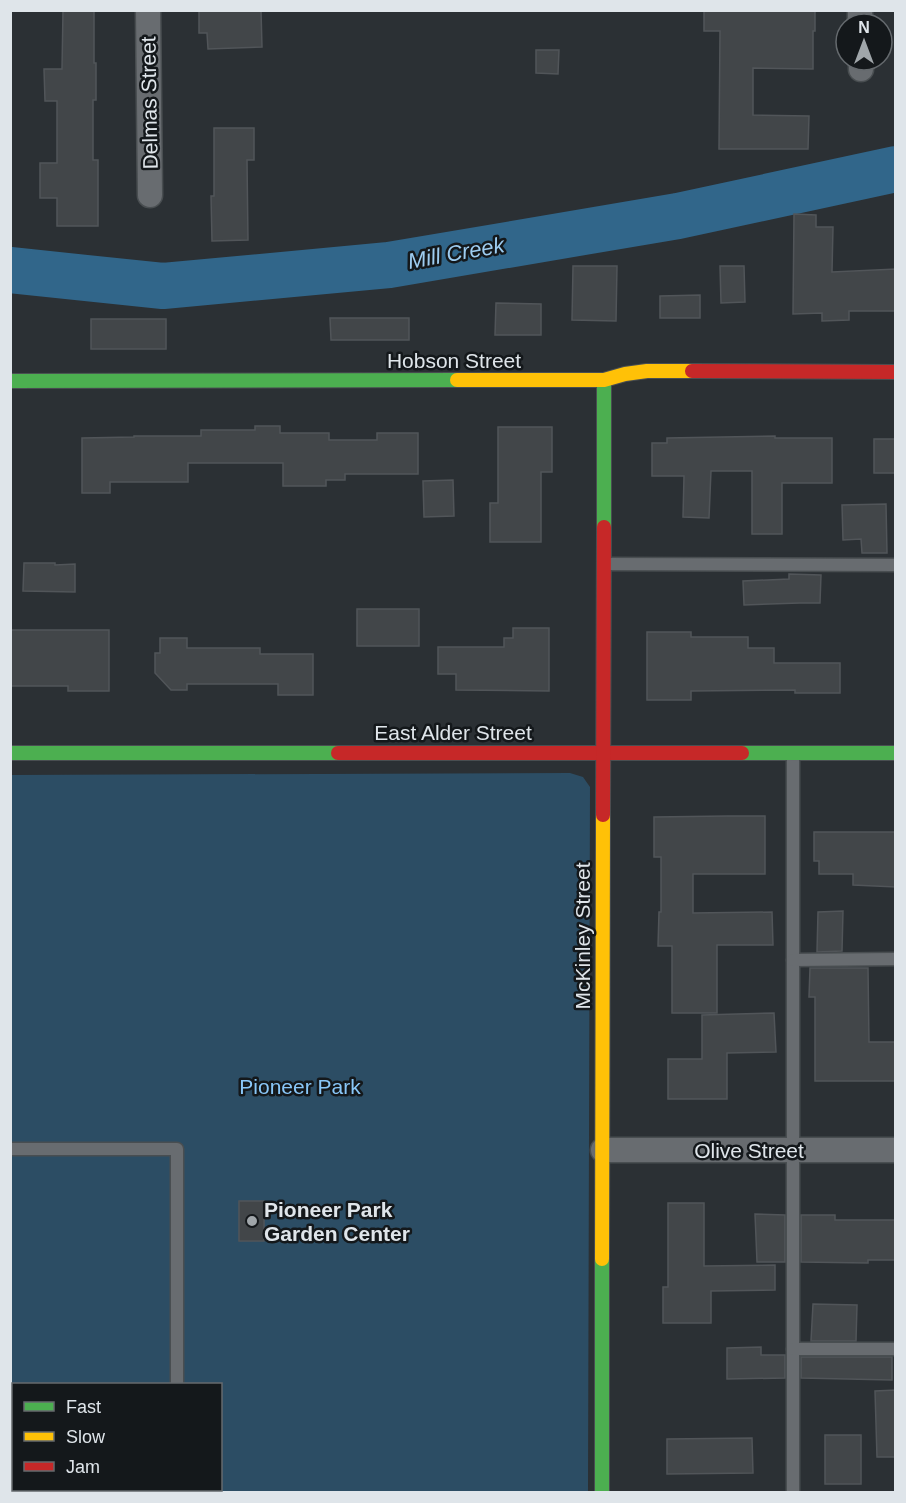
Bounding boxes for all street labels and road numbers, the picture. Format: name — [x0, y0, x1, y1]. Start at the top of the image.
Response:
street label: Delmas Street — [136, 36, 162, 170]
street label: Hobson Street — [387, 349, 521, 372]
street label: East Alder Street — [374, 721, 532, 744]
street label: McKinley Street — [571, 862, 594, 1010]
street label: Olive Street — [694, 1139, 804, 1162]

